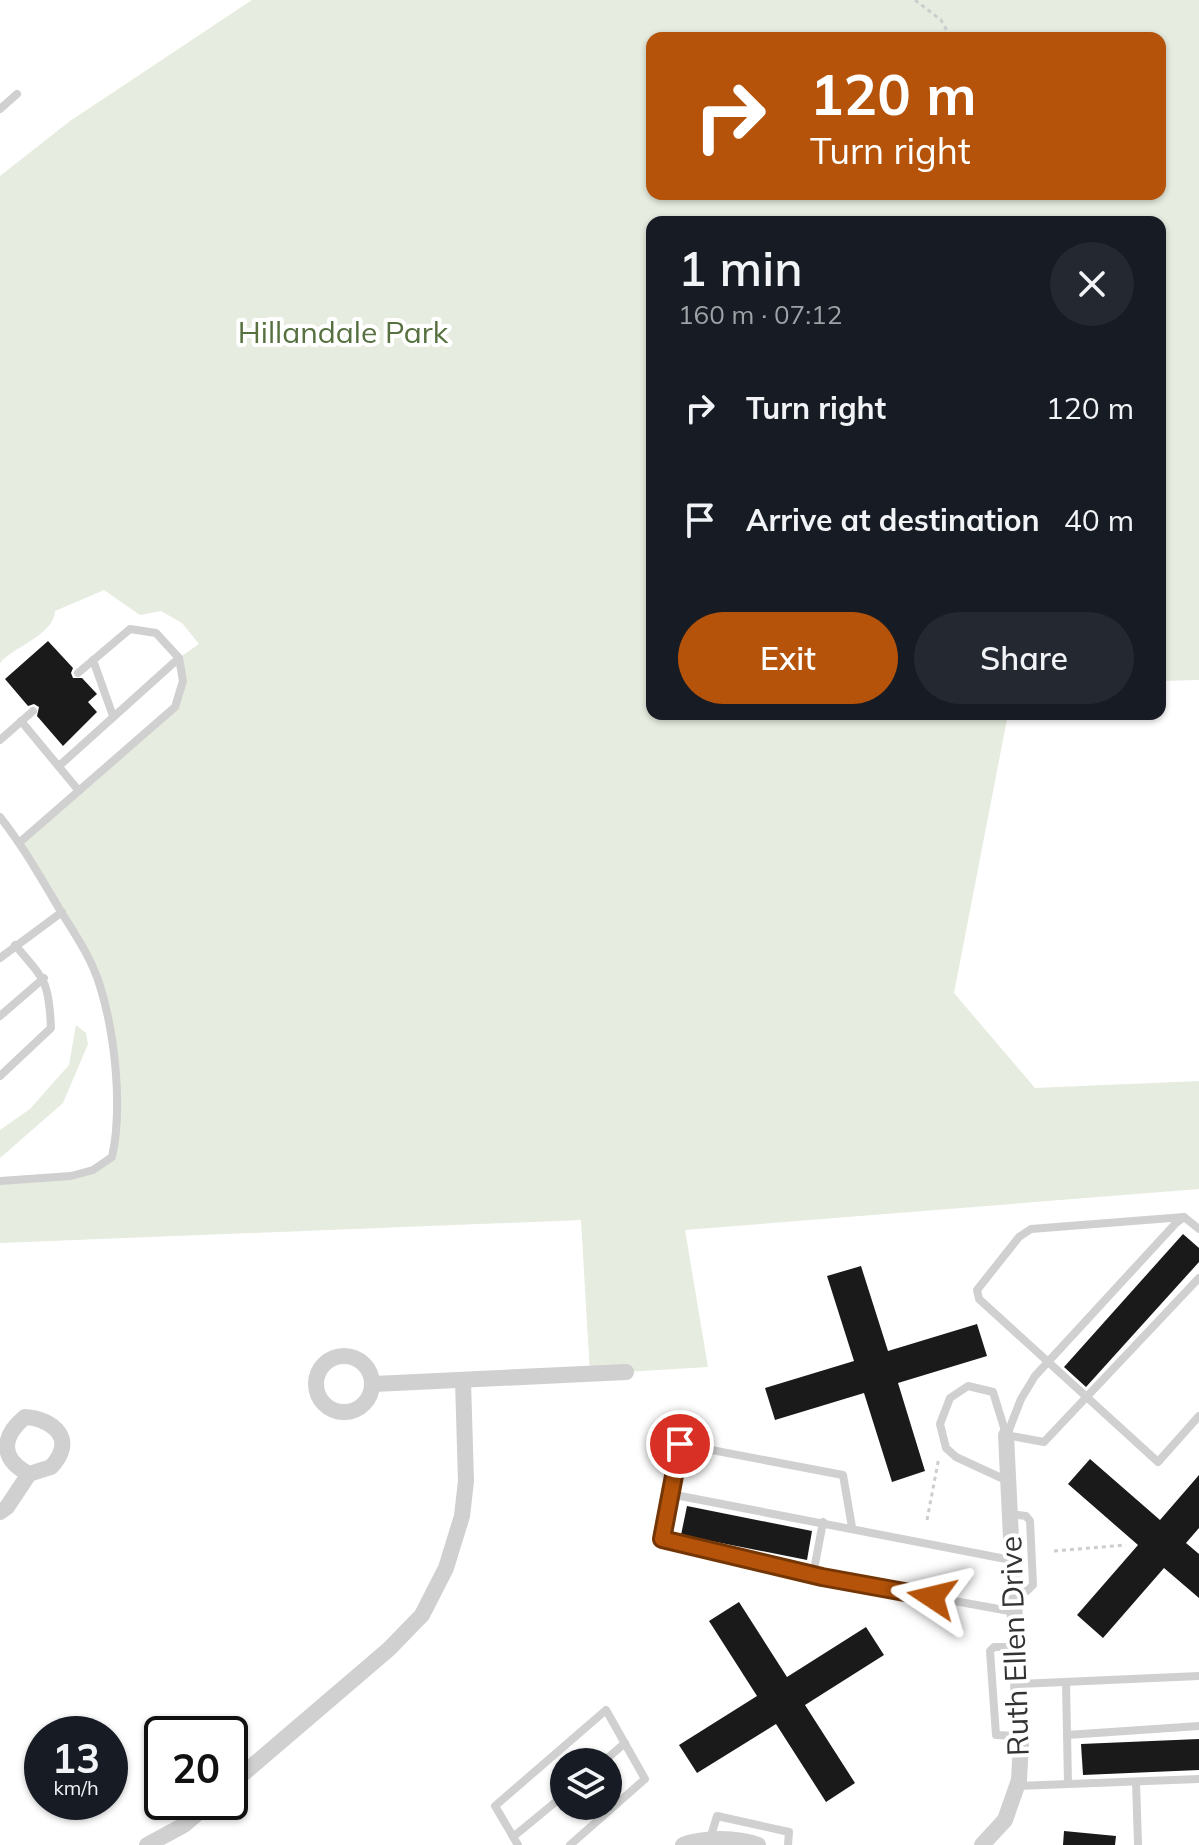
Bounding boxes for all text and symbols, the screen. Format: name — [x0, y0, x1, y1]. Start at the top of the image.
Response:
text: 120 m — [810, 59, 977, 129]
icon: right — [678, 64, 782, 168]
text: Turn right — [810, 128, 971, 173]
text: 1 min — [678, 238, 803, 298]
button: close — [1050, 242, 1134, 326]
text: 160 m · 07:12 — [678, 298, 842, 331]
park label: Hillandale Park — [238, 313, 449, 351]
icon: right — [678, 386, 722, 430]
text: Turn right — [746, 389, 886, 427]
text: 120 m — [1046, 389, 1134, 427]
icon: arrive — [678, 498, 722, 542]
text: Arrive at destination — [746, 501, 1040, 539]
text: 40 m — [1064, 501, 1134, 539]
button: Exit — [678, 612, 898, 704]
button: Share — [914, 612, 1134, 704]
pin — [646, 1410, 714, 1478]
icon: arrive — [658, 1422, 702, 1466]
street label: Ruth Ellen Drive — [991, 1535, 1037, 1757]
position arrow — [890, 1555, 974, 1639]
speed limit sign: 20 — [144, 1716, 248, 1820]
text: 13 — [52, 1733, 100, 1783]
map controls — [550, 1748, 622, 1820]
button: layers — [550, 1748, 622, 1820]
text: km/h — [53, 1775, 99, 1800]

